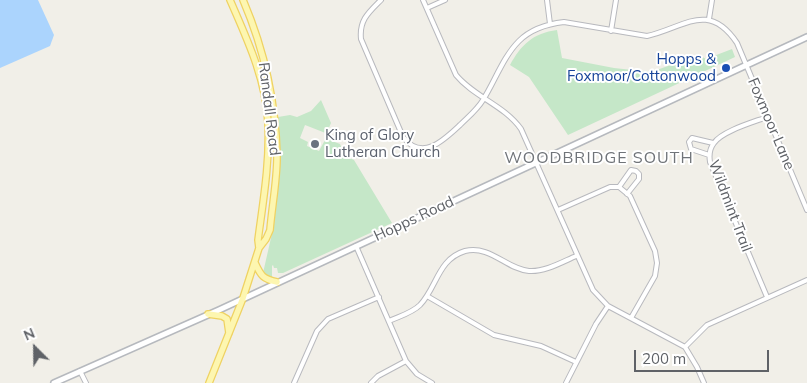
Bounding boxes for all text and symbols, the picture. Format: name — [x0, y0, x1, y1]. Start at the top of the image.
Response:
place label: Hopps & Foxmoor/Cottonwood — [567, 50, 716, 85]
street label: Randall Road — [254, 61, 284, 157]
marker: Hopps & Foxmoor/Cottonwood — [720, 62, 732, 74]
street label: Foxmoor Lane — [744, 75, 798, 173]
place label: King of Glory Lutheran Church — [325, 126, 440, 161]
marker: King of Glory Lutheran Church — [309, 138, 321, 150]
district label: WOODBRIDGE SOUTH — [502, 148, 696, 168]
street label: Wildmint Trail — [704, 158, 756, 254]
street label: Hopps Road — [371, 193, 457, 245]
north arrow — [10, 323, 60, 373]
text: N — [21, 324, 38, 345]
scale bar — [637, 340, 772, 372]
text: 200 m — [642, 349, 686, 368]

